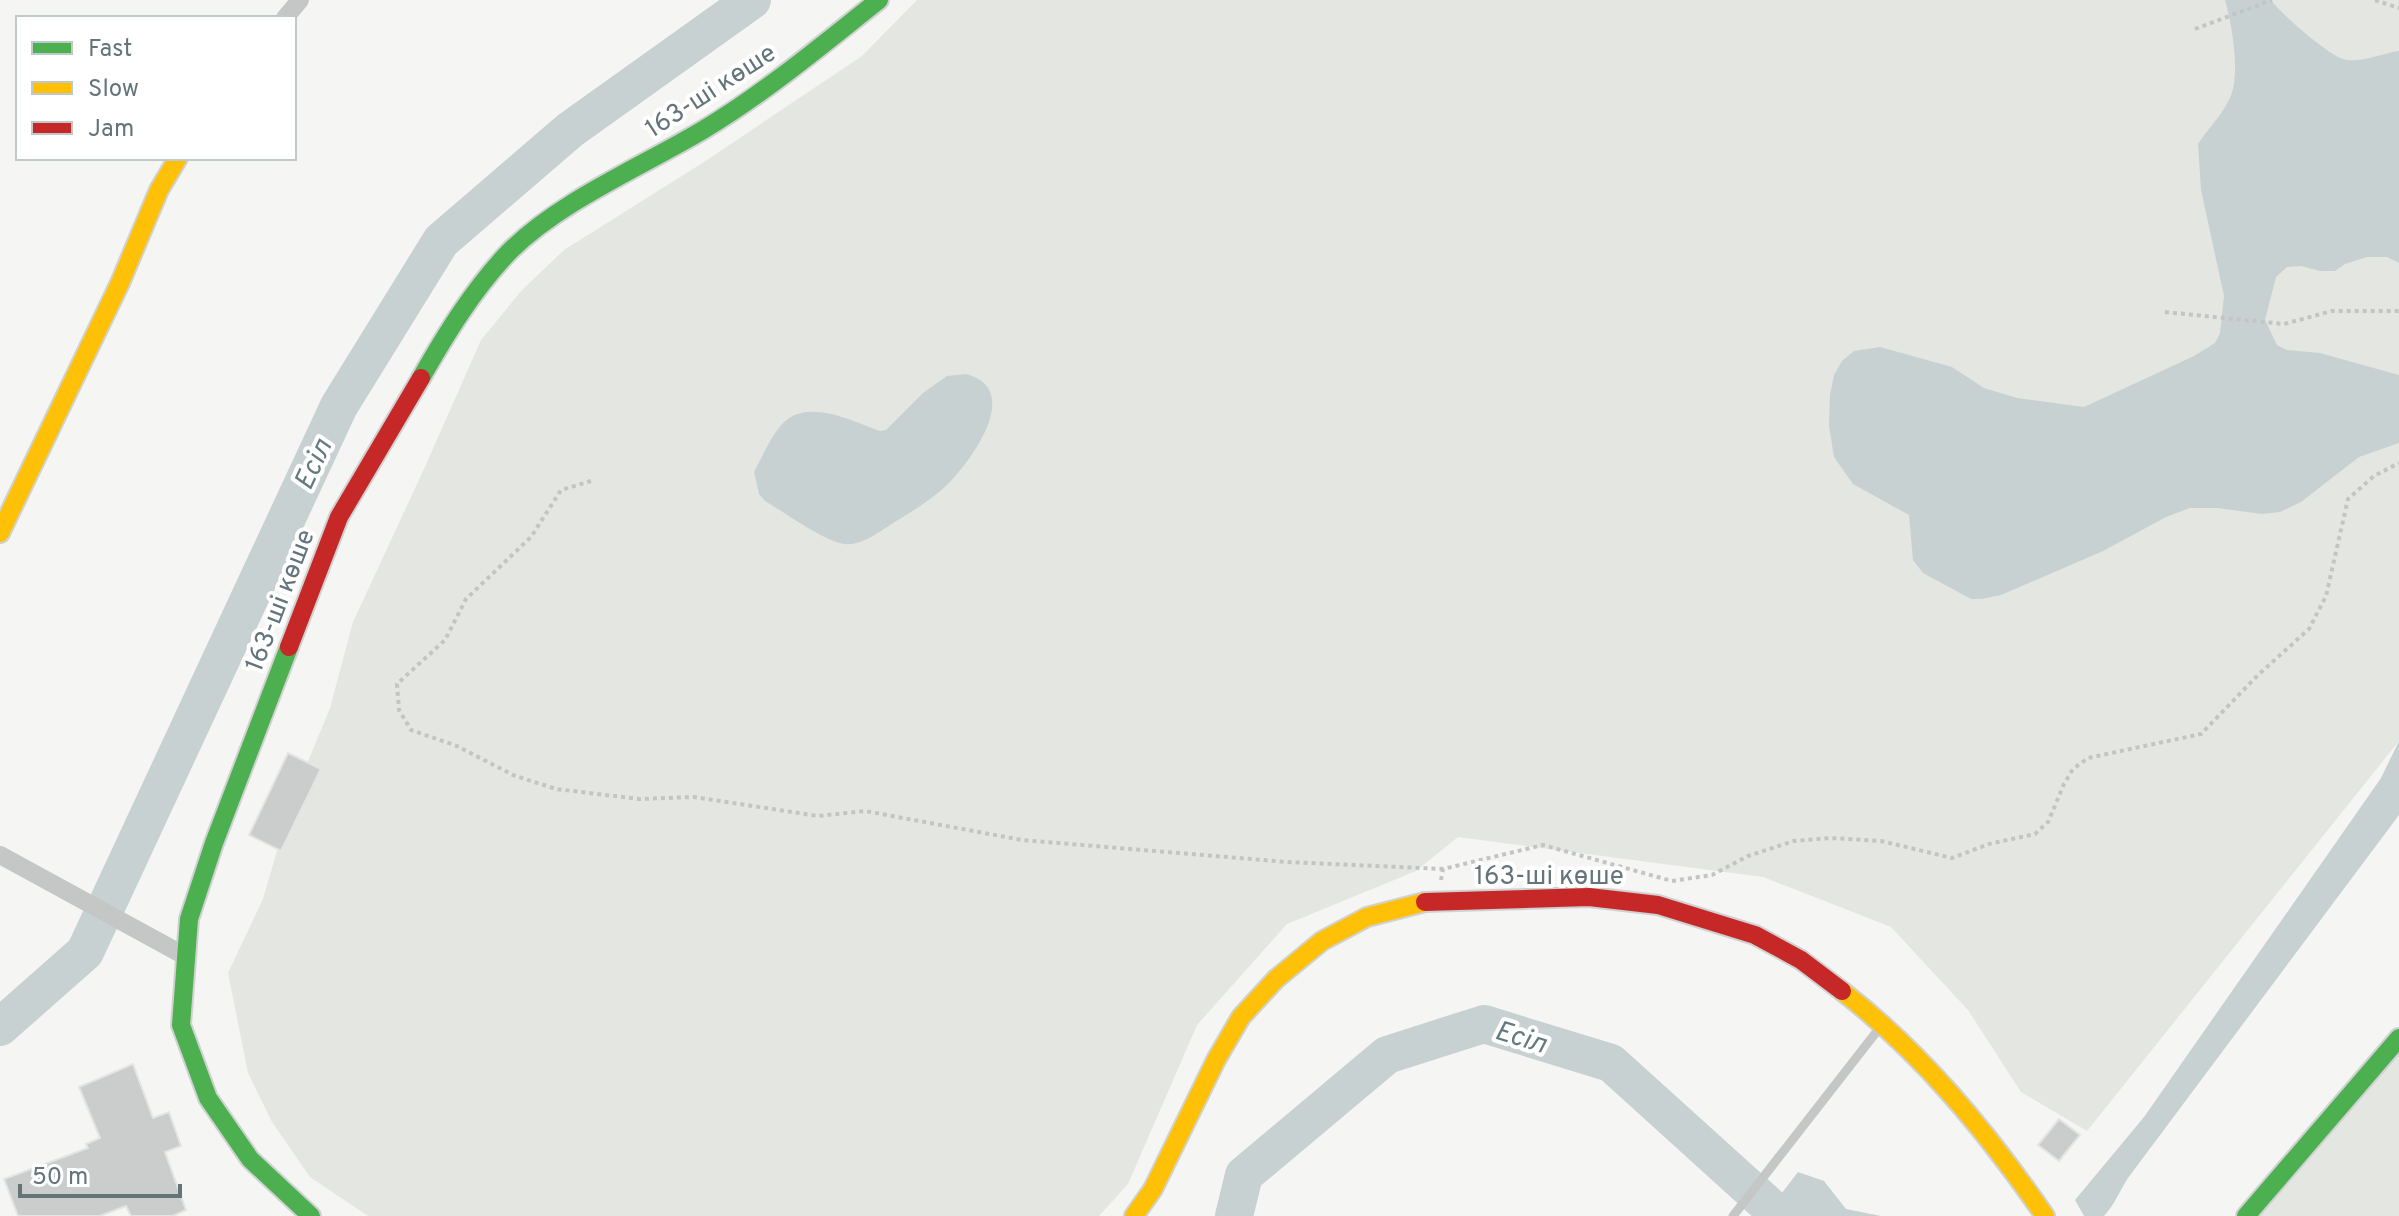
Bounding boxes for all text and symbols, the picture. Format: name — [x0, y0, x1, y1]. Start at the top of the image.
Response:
legend — [16, 16, 296, 160]
text: Fast — [88, 35, 132, 65]
street label: 163-ші көше — [640, 38, 783, 147]
text: Slow — [88, 75, 139, 105]
text: Jam — [88, 115, 134, 145]
water label: Есіл — [287, 433, 342, 496]
street label: 163-ші көше — [239, 525, 324, 677]
street label: 163-ші көше — [1474, 861, 1624, 894]
water label: Есіл — [1490, 1014, 1551, 1064]
scale bar — [20, 1148, 180, 1198]
text: 50 m — [32, 1163, 88, 1193]

